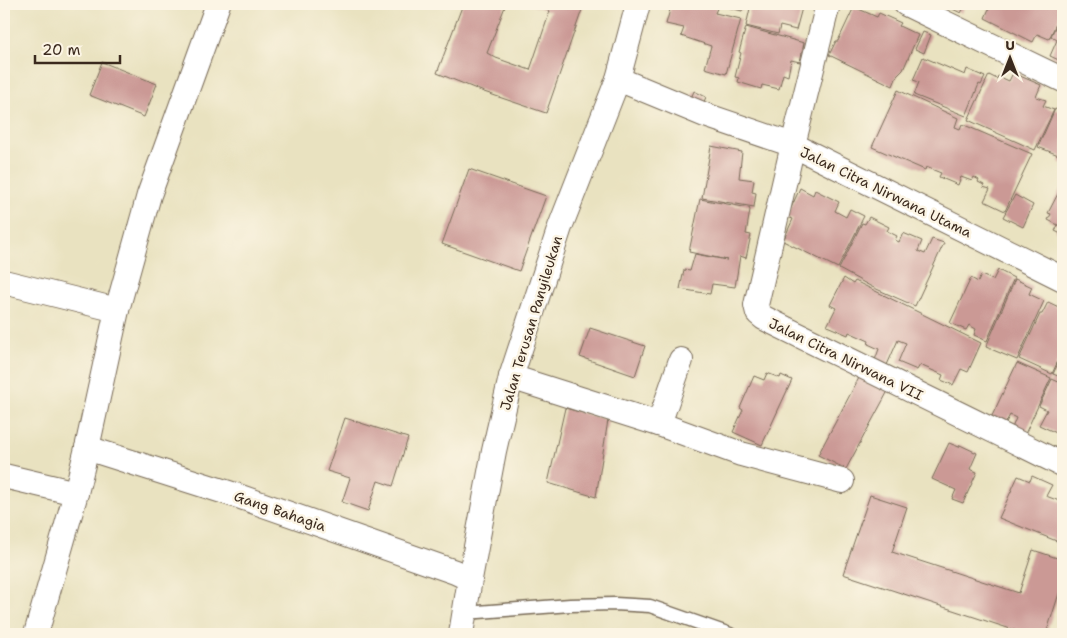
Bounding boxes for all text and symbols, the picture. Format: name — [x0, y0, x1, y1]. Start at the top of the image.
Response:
scale bar — [35, 32, 120, 64]
north arrow — [984, 32, 1034, 82]
text: U — [1005, 36, 1015, 54]
text: 20 m — [42, 40, 81, 60]
street label: Jalan Citra Nirwana Utama — [797, 143, 975, 242]
street label: Jalan Terusan Panyileukan — [496, 233, 566, 413]
street label: Jalan Citra Nirwana VII — [766, 314, 926, 404]
street label: Gang Bahagia — [232, 487, 329, 535]

